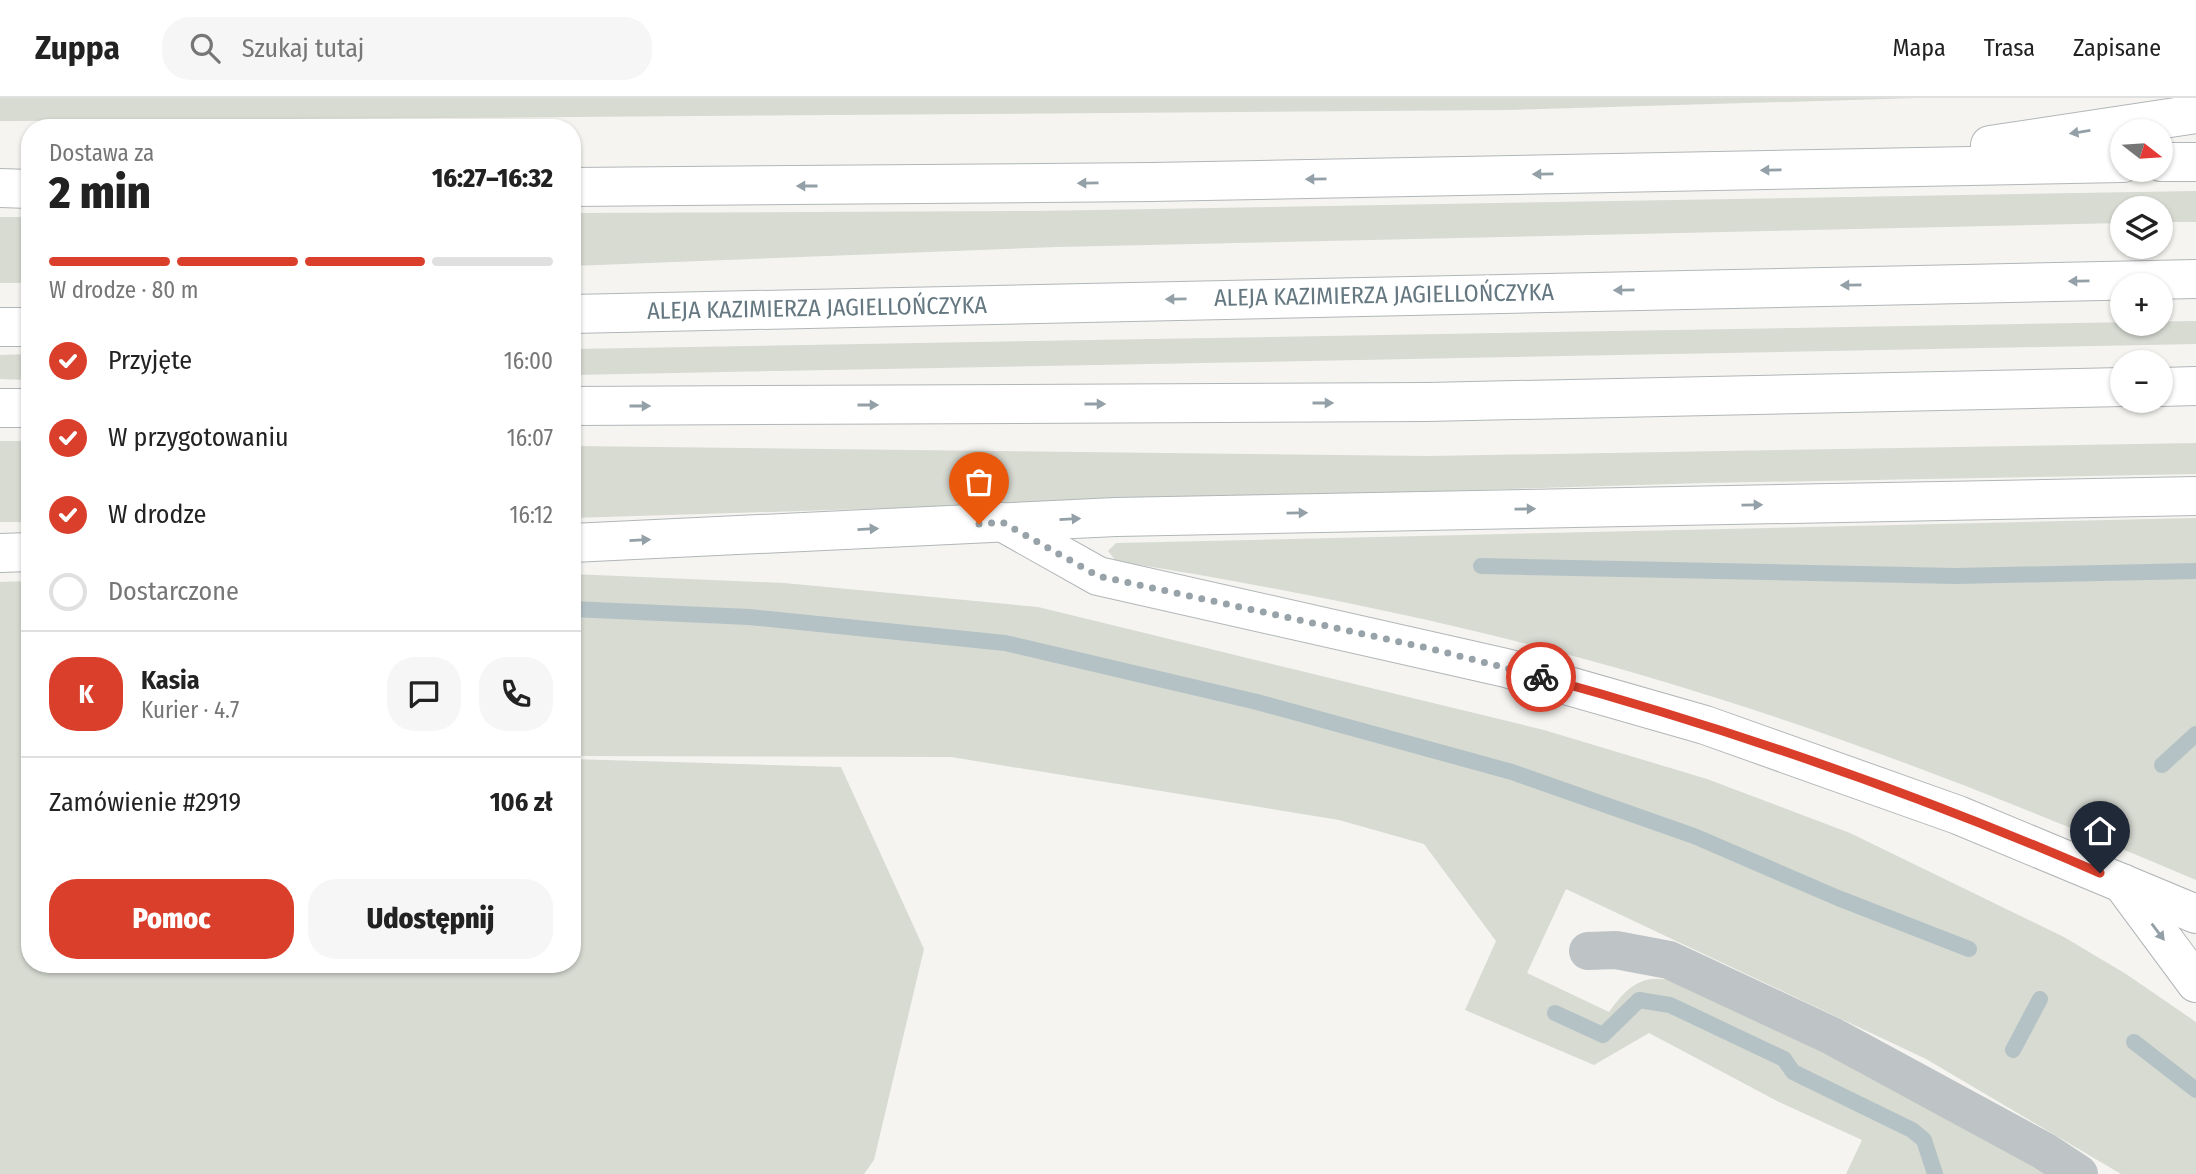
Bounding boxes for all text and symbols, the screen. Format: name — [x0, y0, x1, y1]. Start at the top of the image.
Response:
search box — [162, 17, 652, 80]
text: Zuppa — [35, 28, 120, 68]
icon: search — [186, 29, 224, 67]
text: Szukaj tutaj — [242, 33, 364, 64]
text: Mapa — [1893, 34, 1946, 62]
text: Trasa — [1984, 34, 2035, 62]
text: Zapisane — [2073, 34, 2161, 62]
north arrow — [2110, 119, 2174, 182]
map controls — [2110, 119, 2173, 413]
one-way arrow — [2069, 126, 2091, 137]
text: Dostawa za — [49, 139, 154, 167]
text: 16:27–16:32 — [432, 163, 553, 194]
one-way arrow — [1760, 164, 1782, 176]
text: 2 min — [49, 165, 151, 220]
one-way arrow — [1532, 169, 1554, 180]
one-way arrow — [1305, 173, 1327, 185]
one-way arrow — [1077, 177, 1099, 189]
one-way arrow — [796, 180, 818, 192]
button: layers — [2110, 196, 2173, 259]
button: + — [2110, 273, 2173, 336]
one-way arrow — [2068, 275, 2090, 287]
text: W drodze · 80 m — [49, 276, 198, 304]
street label: ALEJA KAZIMIERZA JAGIELLOŃCZYKA — [1214, 277, 1555, 312]
one-way arrow — [1840, 280, 1862, 291]
one-way arrow — [1613, 284, 1635, 296]
street label: ALEJA KAZIMIERZA JAGIELLOŃCZYKA — [647, 290, 988, 325]
one-way arrow — [1165, 293, 1187, 304]
icon: check — [49, 342, 87, 380]
text: Przyjęte — [108, 345, 192, 376]
text: 16:00 — [504, 347, 553, 375]
button: − — [2110, 350, 2173, 413]
one-way arrow — [1312, 397, 1334, 409]
one-way arrow — [1085, 398, 1107, 410]
one-way arrow — [857, 399, 879, 411]
one-way arrow — [630, 400, 652, 412]
icon: check — [49, 419, 87, 457]
text: W przygotowaniu — [108, 422, 289, 453]
text: 16:07 — [507, 424, 553, 452]
pin — [949, 452, 1009, 524]
icon: bag — [960, 463, 998, 501]
icon: check — [49, 496, 87, 534]
text: W drodze — [108, 499, 206, 530]
one-way arrow — [1742, 499, 1764, 511]
text: 16:12 — [510, 501, 553, 529]
one-way arrow — [1514, 503, 1536, 515]
one-way arrow — [1287, 508, 1309, 519]
one-way arrow — [1059, 513, 1081, 524]
one-way arrow — [857, 523, 879, 534]
one-way arrow — [630, 534, 652, 545]
text: Dostarczone — [108, 576, 239, 607]
courier — [1506, 642, 1576, 712]
button: chat — [387, 657, 461, 731]
button: phone — [479, 657, 553, 731]
icon: bike — [1522, 658, 1560, 696]
text: Kasia — [141, 665, 200, 696]
text: K — [78, 679, 94, 710]
text: Kurier · 4.7 — [141, 696, 239, 724]
text: Zamówienie #2919 — [49, 787, 241, 818]
text: 106 zł — [490, 787, 553, 818]
pin — [2070, 801, 2130, 873]
icon: home — [2081, 812, 2119, 850]
button: Pomoc — [49, 879, 294, 959]
button: Udostępnij — [308, 879, 553, 959]
one-way arrow — [2151, 923, 2166, 941]

